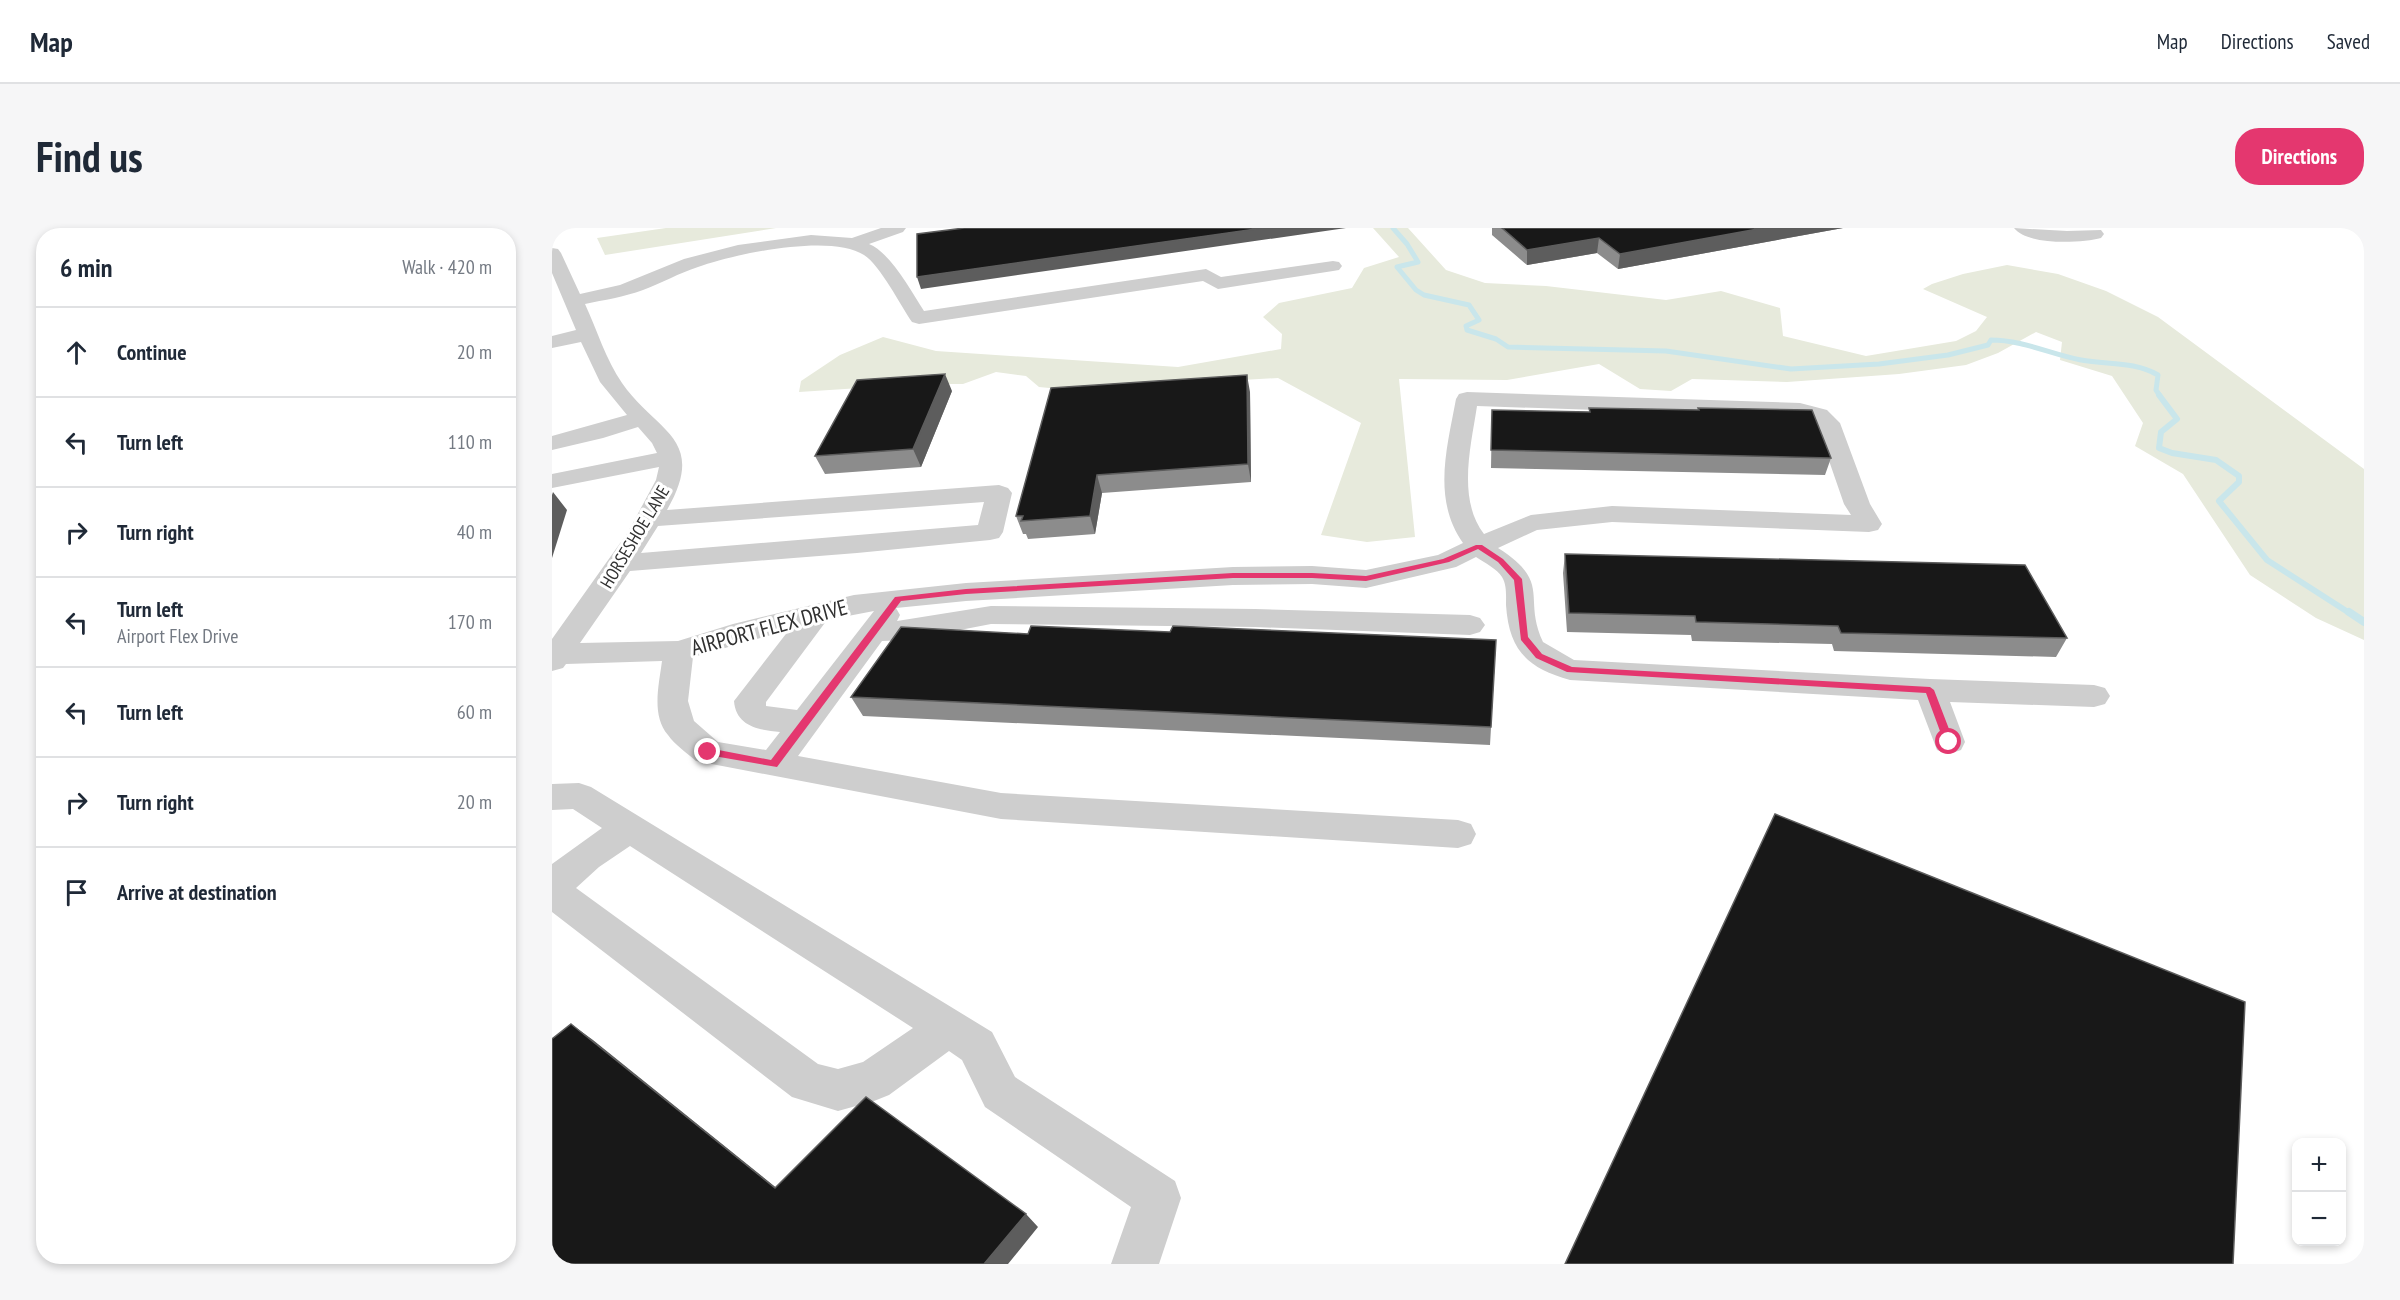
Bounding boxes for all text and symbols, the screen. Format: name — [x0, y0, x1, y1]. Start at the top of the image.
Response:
text: Map — [30, 23, 73, 60]
text: Map — [2157, 28, 2188, 55]
text: Directions — [2221, 28, 2294, 55]
text: Saved — [2327, 28, 2370, 55]
button: Directions — [2235, 128, 2364, 185]
text: Find us — [36, 129, 143, 184]
text: 6 min — [60, 251, 113, 284]
text: Walk · 420 m — [402, 254, 492, 280]
icon: ahead — [60, 336, 93, 369]
text: Continue — [117, 338, 187, 366]
text: 20 m — [457, 339, 492, 365]
icon: left — [60, 426, 93, 459]
text: Turn left — [117, 428, 183, 456]
text: 110 m — [448, 429, 492, 455]
street label: HORSESHOE LANE — [595, 481, 674, 592]
icon: right — [60, 516, 93, 549]
text: Turn right — [117, 518, 194, 546]
text: 40 m — [457, 519, 492, 545]
street label: AIRPORT FLEX DRIVE — [688, 593, 850, 661]
text: Turn left — [117, 595, 183, 623]
icon: left — [60, 606, 93, 639]
text: 170 m — [448, 609, 492, 635]
text: Airport Flex Drive — [117, 623, 238, 649]
icon: left — [60, 696, 93, 729]
text: Turn left — [117, 698, 183, 726]
text: 60 m — [457, 699, 492, 725]
route start — [1935, 728, 1961, 754]
route end — [694, 738, 720, 764]
icon: right — [60, 786, 93, 819]
text: Turn right — [117, 788, 194, 816]
text: 20 m — [457, 789, 492, 815]
icon: arrive — [60, 876, 93, 909]
text: Arrive at destination — [117, 878, 277, 906]
map controls — [2292, 1138, 2346, 1246]
button: + — [2292, 1138, 2346, 1192]
button: − — [2292, 1192, 2346, 1246]

